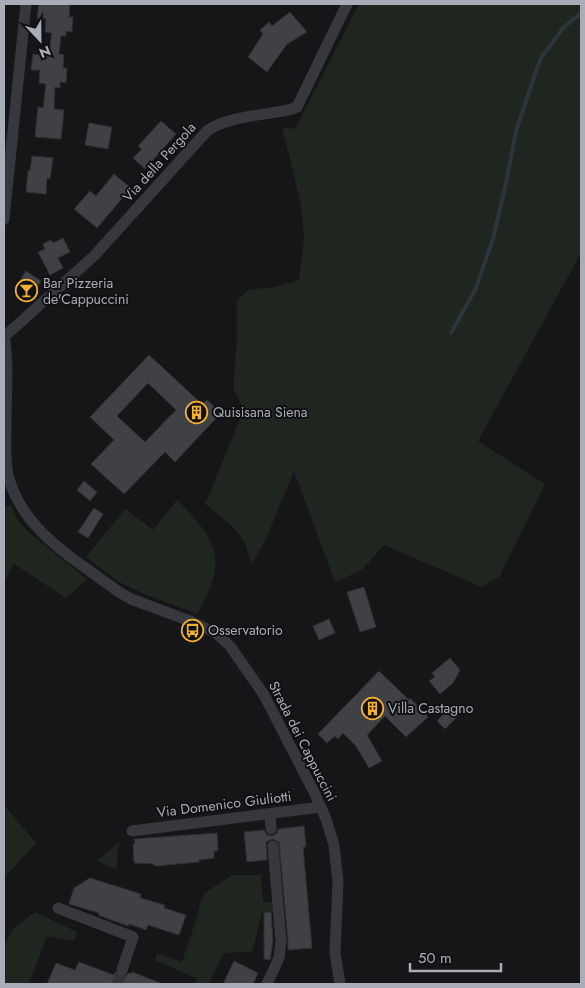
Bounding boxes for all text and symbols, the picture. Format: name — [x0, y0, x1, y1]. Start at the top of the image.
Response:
north arrow — [15, 15, 65, 65]
text: N — [36, 41, 54, 63]
street label: Via della Pergola — [118, 118, 200, 206]
place label: Bar Pizzeria de'Cappuccini — [43, 273, 129, 309]
bar icon: Bar Pizzeria de'Cappuccini — [15, 279, 39, 303]
building icon: Quisisana Siena — [185, 400, 209, 424]
place label: Quisisana Siena — [213, 402, 308, 422]
bus stop icon: Osservatorio — [180, 618, 204, 642]
place label: Osservatorio — [208, 620, 283, 640]
street label: Strada dei Cappuccini — [264, 678, 342, 804]
building icon: Villa Castagno — [360, 696, 384, 720]
place label: Villa Castagno — [388, 698, 474, 718]
street label: Via Domenico Giuliotti — [156, 786, 292, 822]
scale bar — [410, 940, 501, 972]
text: 50 m — [418, 947, 452, 969]

